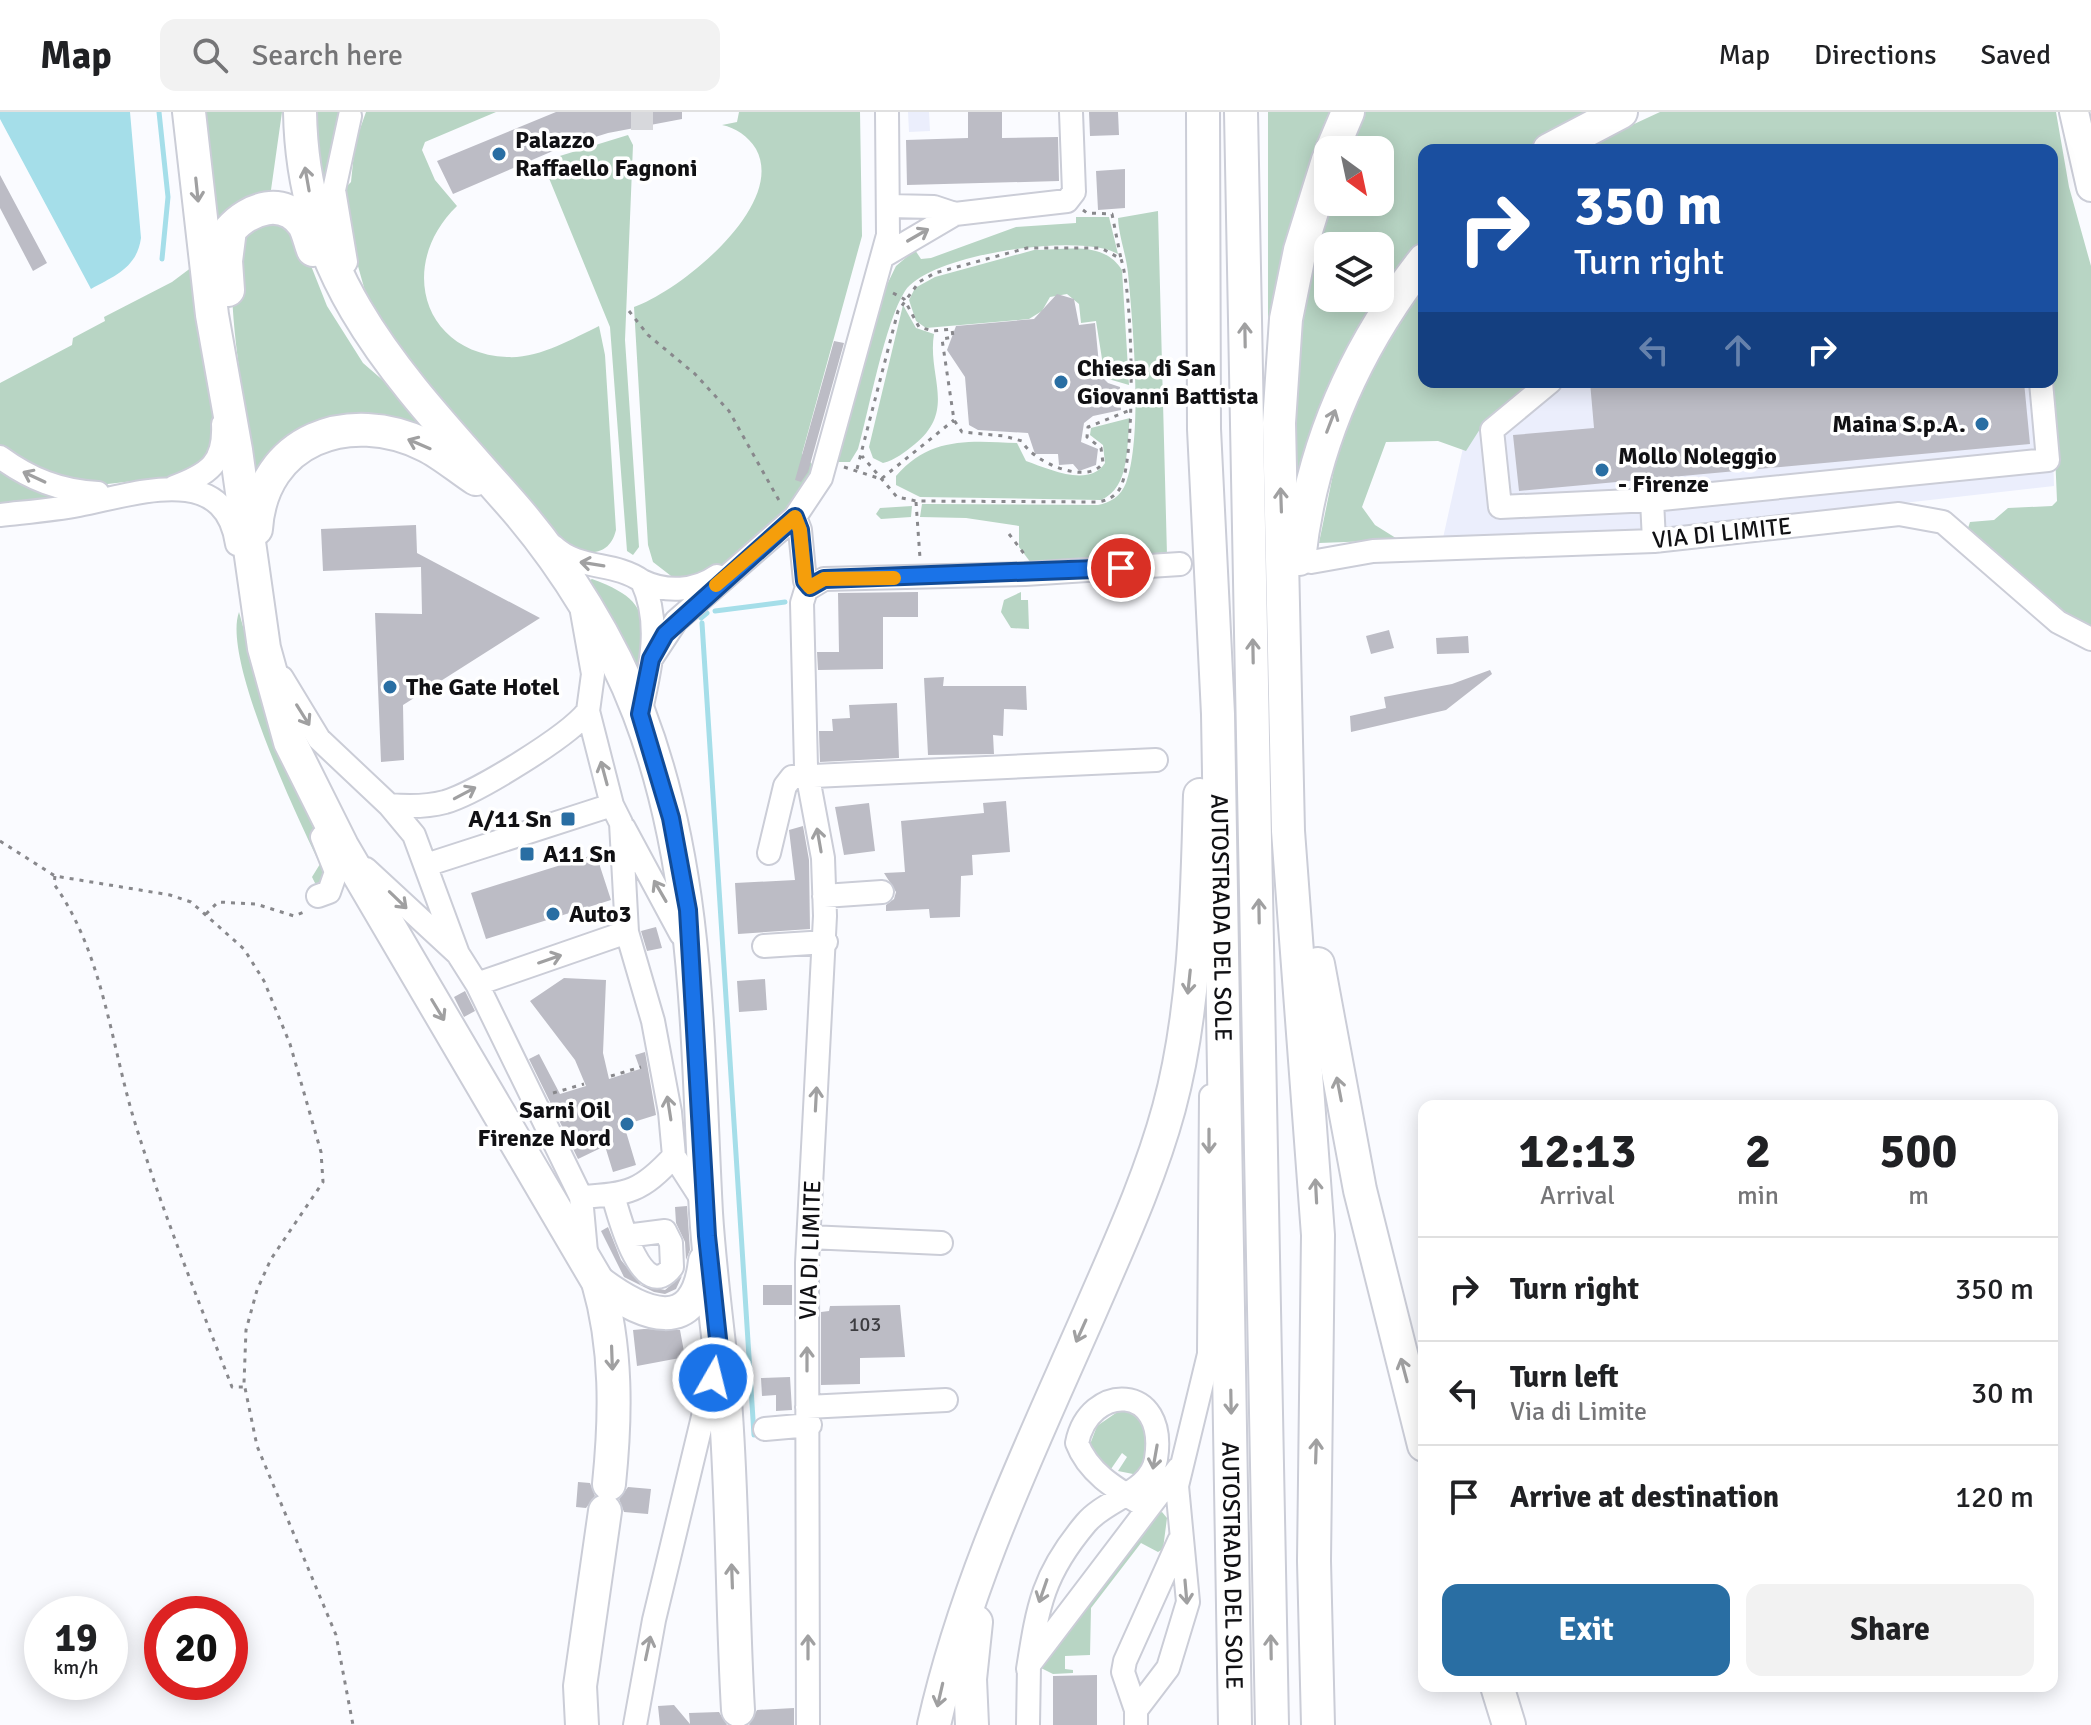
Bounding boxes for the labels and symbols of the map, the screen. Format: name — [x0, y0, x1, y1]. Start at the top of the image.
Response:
place label: Palazzo Raffaello Fagnoni — [515, 125, 697, 183]
north arrow — [1314, 136, 1394, 216]
marker: Palazzo Raffaello Fagnoni — [490, 145, 508, 163]
one-way arrow — [298, 167, 313, 192]
one-way arrow — [190, 176, 205, 202]
one-way arrow — [906, 227, 929, 243]
one-way arrow — [1238, 322, 1253, 349]
place label: Chiesa di San Giovanni Battista — [1077, 353, 1259, 411]
marker: Chiesa di San Giovanni Battista — [1052, 373, 1070, 391]
one-way arrow — [1325, 409, 1339, 434]
place label: Maina S.p.A. — [1832, 409, 1966, 439]
marker: Maina S.p.A. — [1973, 415, 1991, 433]
one-way arrow — [407, 436, 432, 451]
place label: Mollo Noleggio - Firenze — [1618, 441, 1777, 499]
marker: Mollo Noleggio - Firenze — [1593, 461, 1611, 479]
one-way arrow — [22, 469, 46, 484]
one-way arrow — [1273, 487, 1288, 514]
street label: VIA DI LIMITE — [1651, 511, 1793, 555]
pin — [1087, 534, 1155, 602]
one-way arrow — [580, 556, 605, 571]
one-way arrow — [1246, 638, 1261, 665]
place label: The Gate Hotel — [406, 672, 560, 702]
marker: The Gate Hotel — [381, 678, 399, 696]
one-way arrow — [296, 703, 312, 726]
one-way arrow — [595, 760, 610, 786]
one-way arrow — [452, 785, 476, 801]
street label: AUTOSTRADA DEL SOLE — [1204, 794, 1239, 1042]
place label: A/11 Sn — [468, 804, 552, 834]
marker: A/11 Sn — [559, 810, 577, 828]
one-way arrow — [811, 828, 826, 853]
place label: A11 Sn — [543, 839, 616, 869]
marker: A11 Sn — [518, 845, 536, 863]
one-way arrow — [652, 880, 668, 903]
one-way arrow — [388, 891, 408, 910]
one-way arrow — [1251, 898, 1266, 925]
place label: Auto3 — [569, 899, 631, 929]
marker: Auto3 — [544, 905, 562, 923]
one-way arrow — [537, 950, 562, 965]
one-way arrow — [1181, 968, 1196, 995]
one-way arrow — [430, 998, 446, 1021]
one-way arrow — [1330, 1077, 1345, 1103]
one-way arrow — [809, 1086, 824, 1113]
place label: Sarni Oil Firenze Nord — [478, 1095, 611, 1153]
one-way arrow — [661, 1096, 676, 1122]
marker: Sarni Oil Firenze Nord — [618, 1115, 636, 1133]
one-way arrow — [1201, 1127, 1217, 1154]
one-way arrow — [1308, 1178, 1323, 1205]
street label: VIA DI LIMITE — [793, 1180, 827, 1320]
house number: 103 — [849, 1312, 881, 1337]
one-way arrow — [1073, 1318, 1088, 1343]
position arrow — [671, 1336, 755, 1420]
one-way arrow — [604, 1344, 619, 1371]
one-way arrow — [799, 1346, 815, 1373]
one-way arrow — [1395, 1357, 1410, 1383]
one-way arrow — [1224, 1388, 1239, 1415]
one-way arrow — [1308, 1438, 1323, 1465]
street label: AUTOSTRADA DEL SOLE — [1215, 1441, 1249, 1690]
one-way arrow — [1146, 1444, 1161, 1470]
one-way arrow — [724, 1563, 739, 1590]
one-way arrow — [1035, 1578, 1049, 1603]
one-way arrow — [1179, 1578, 1194, 1605]
speed limit sign: 20 — [144, 1596, 248, 1700]
one-way arrow — [800, 1634, 816, 1661]
one-way arrow — [1264, 1634, 1279, 1661]
one-way arrow — [641, 1636, 656, 1661]
one-way arrow — [932, 1681, 947, 1707]

